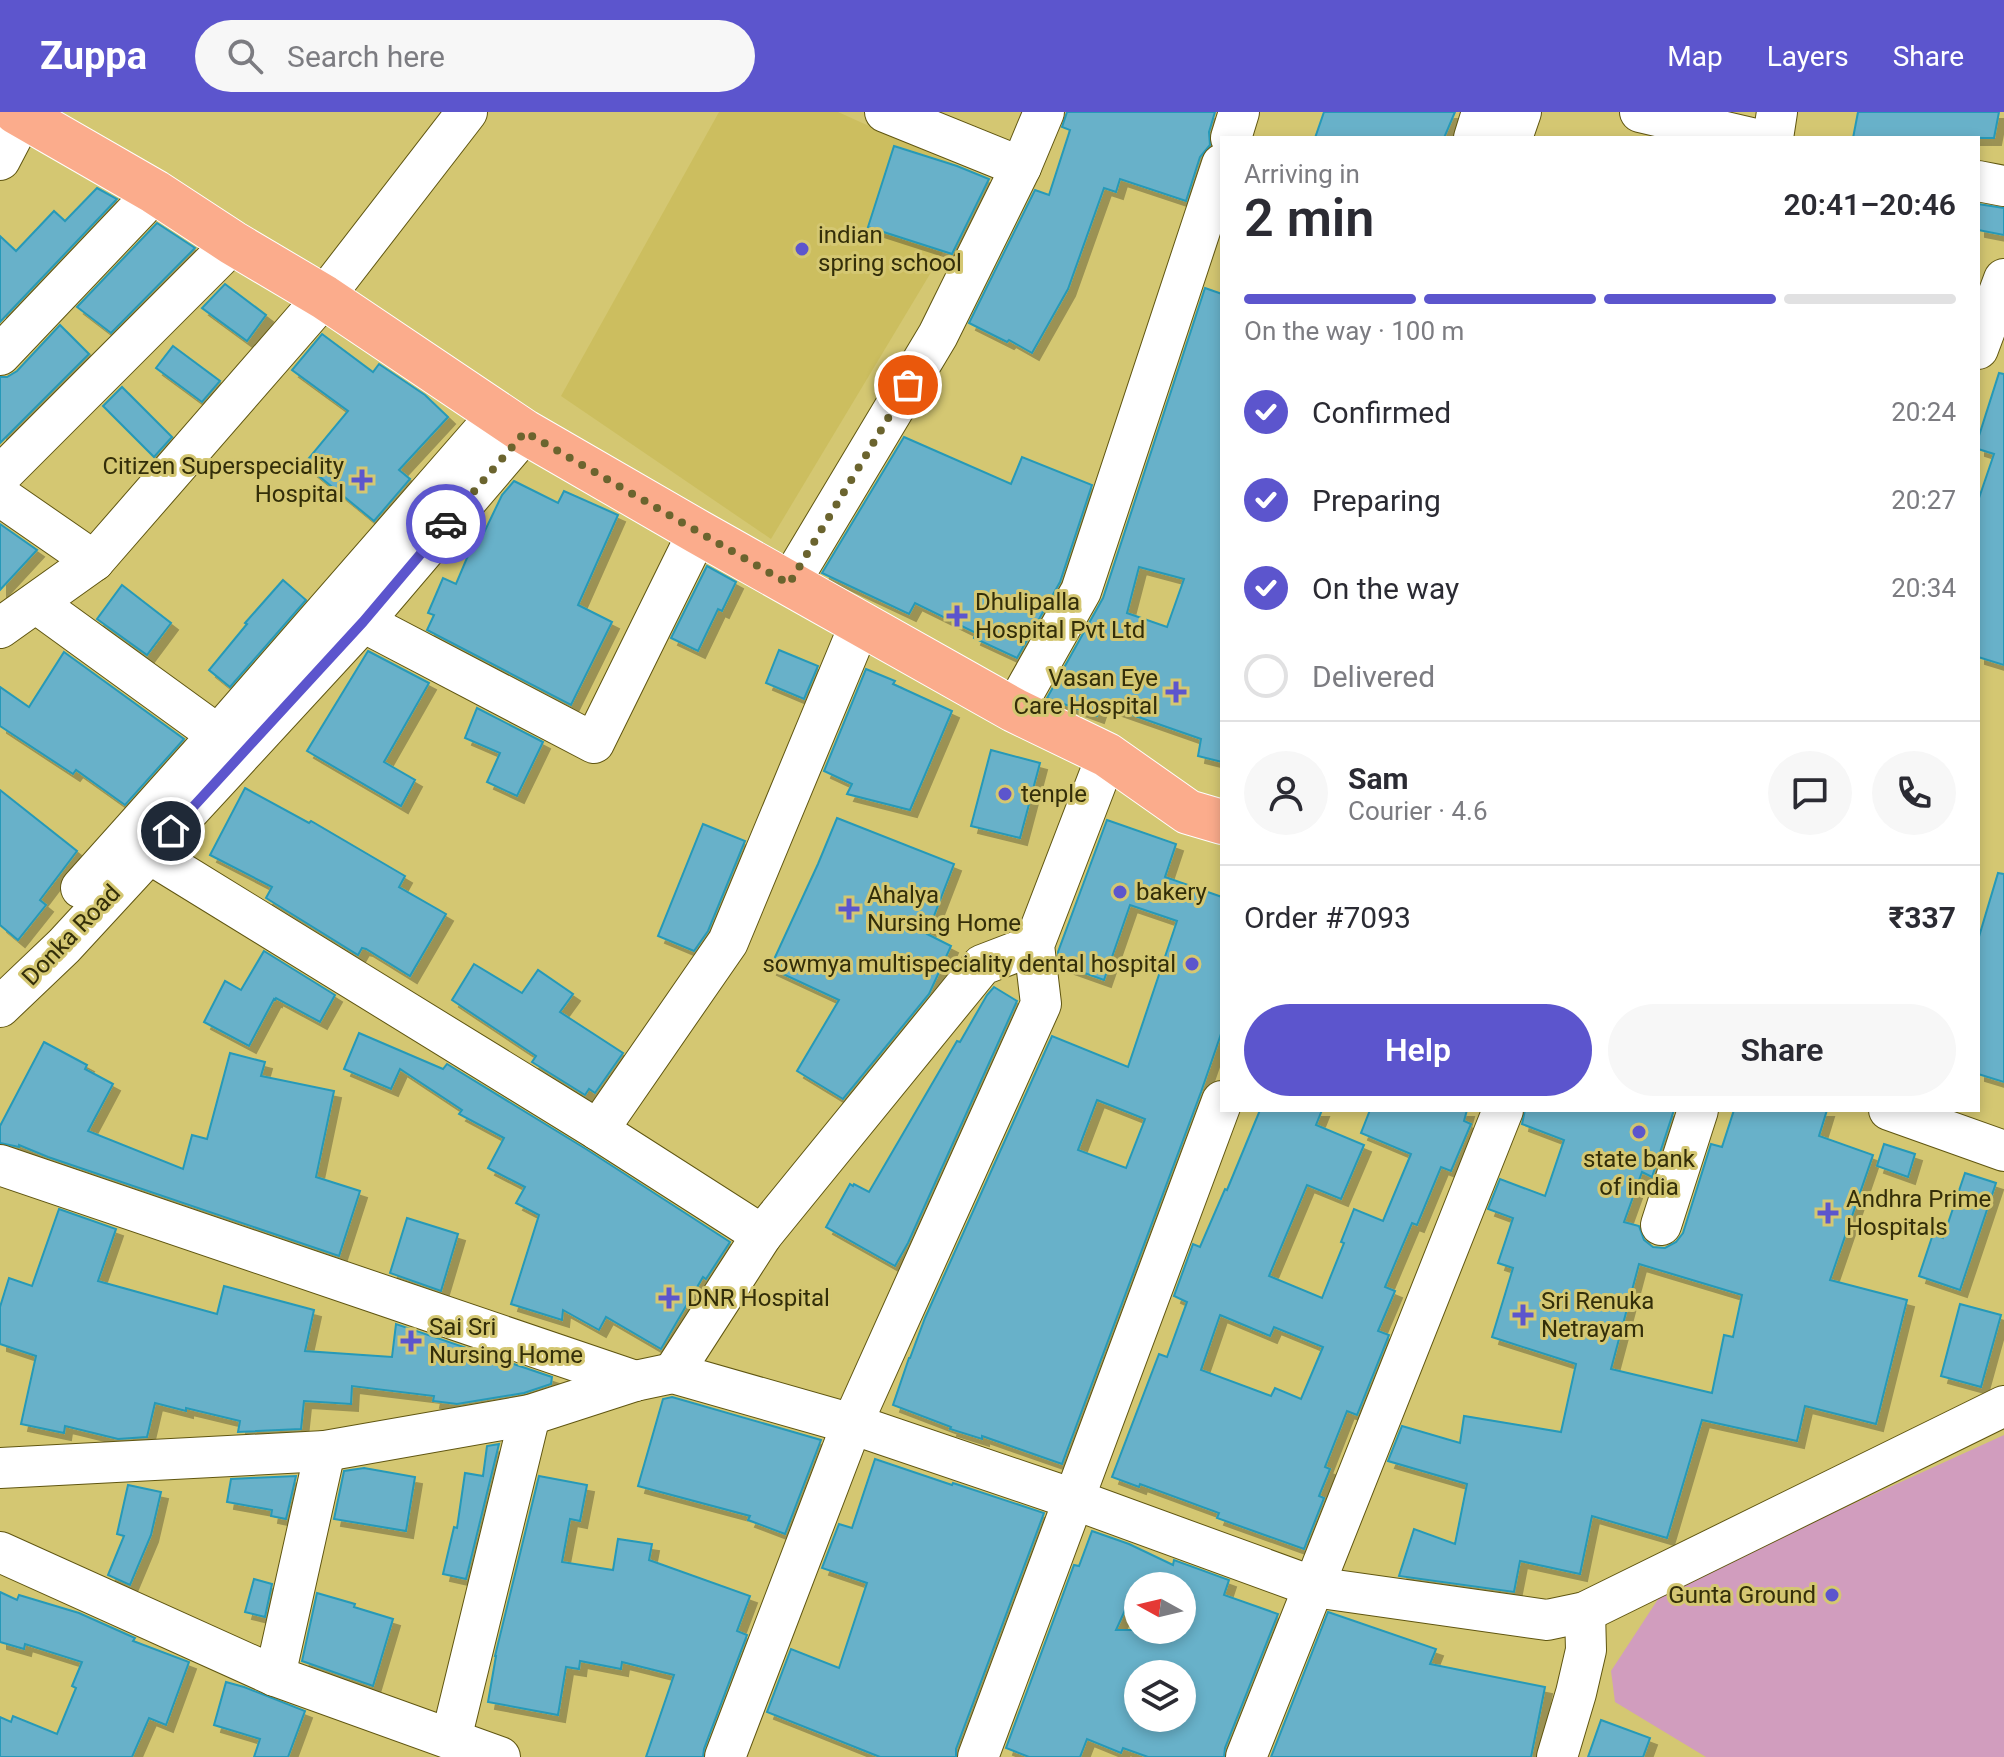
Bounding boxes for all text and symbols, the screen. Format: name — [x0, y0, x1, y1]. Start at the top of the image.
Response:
search box — [195, 20, 755, 92]
text: Zuppa — [40, 34, 147, 78]
icon: search — [223, 34, 267, 78]
text: Search here — [287, 39, 445, 74]
text: Map — [1667, 40, 1723, 73]
text: Layers — [1767, 40, 1849, 73]
text: Share — [1893, 40, 1964, 73]
text: Arriving in — [1244, 159, 1360, 189]
text: 20:41–20:46 — [1783, 187, 1956, 222]
text: 2 min — [1244, 188, 1374, 249]
place label: indian spring school — [818, 221, 962, 277]
marker: indian spring school — [793, 240, 811, 258]
text: On the way · 100 m — [1244, 316, 1464, 346]
pin — [874, 351, 942, 419]
icon: bag — [886, 363, 930, 407]
icon: check — [1244, 390, 1288, 434]
text: Confirmed — [1312, 395, 1451, 430]
text: 20:24 — [1891, 397, 1956, 427]
place label: Citizen Superspeciality Hospital — [102, 452, 345, 508]
marker: Citizen Superspeciality Hospital — [351, 469, 373, 491]
icon: check — [1244, 478, 1288, 522]
text: Preparing — [1312, 483, 1441, 518]
courier — [406, 484, 486, 564]
text: 20:27 — [1891, 485, 1956, 515]
icon: car — [424, 502, 468, 546]
icon: check — [1244, 566, 1288, 610]
text: On the way — [1312, 571, 1459, 606]
text: 20:34 — [1891, 573, 1956, 603]
place label: Dhulipalla Hospital Pvt Ltd — [975, 588, 1145, 644]
marker: Dhulipalla Hospital Pvt Ltd — [946, 605, 968, 627]
text: Delivered — [1312, 659, 1435, 694]
place label: Vasan Eye Care Hospital — [1013, 664, 1158, 720]
marker: Vasan Eye Care Hospital — [1165, 681, 1187, 703]
button: person — [1244, 751, 1328, 835]
button: chat — [1768, 751, 1852, 835]
button: phone — [1872, 751, 1956, 835]
text: Sam — [1348, 761, 1409, 796]
place label: tenple — [1021, 780, 1087, 808]
marker: tenple — [996, 785, 1014, 803]
text: Courier · 4.6 — [1348, 796, 1488, 826]
pin — [137, 797, 205, 865]
icon: home — [149, 809, 193, 853]
place label: bakery — [1136, 878, 1208, 906]
street label: Donka Road — [16, 879, 126, 991]
place label: Ahalya Nursing Home — [867, 881, 1021, 937]
marker: bakery — [1111, 883, 1129, 901]
marker: Ahalya Nursing Home — [838, 898, 860, 920]
text: Order #7093 — [1244, 900, 1411, 935]
text: ₹337 — [1889, 900, 1956, 935]
place label: sowmya multispeciality dental hospital — [762, 950, 1176, 978]
marker: sowmya multispeciality dental hospital — [1183, 955, 1201, 973]
button: Help — [1244, 1004, 1592, 1096]
button: Share — [1608, 1004, 1956, 1096]
marker: state bank of india — [1630, 1123, 1648, 1141]
place label: state bank of india — [1583, 1145, 1696, 1201]
place label: Andhra Prime Hospitals — [1846, 1185, 1991, 1241]
marker: Andhra Prime Hospitals — [1817, 1202, 1839, 1224]
place label: DNR Hospital — [687, 1284, 830, 1312]
marker: DNR Hospital — [658, 1287, 680, 1309]
place label: Sri Renuka Netrayam — [1541, 1287, 1654, 1343]
marker: Sri Renuka Netrayam — [1512, 1304, 1534, 1326]
place label: Sai Sri Nursing Home — [429, 1313, 583, 1369]
marker: Sai Sri Nursing Home — [400, 1330, 422, 1352]
north arrow — [1124, 1572, 1196, 1644]
map controls — [1124, 1572, 1196, 1732]
place label: Gunta Ground — [1668, 1581, 1816, 1609]
marker: Gunta Ground — [1823, 1586, 1841, 1604]
button: layers — [1124, 1660, 1196, 1732]

